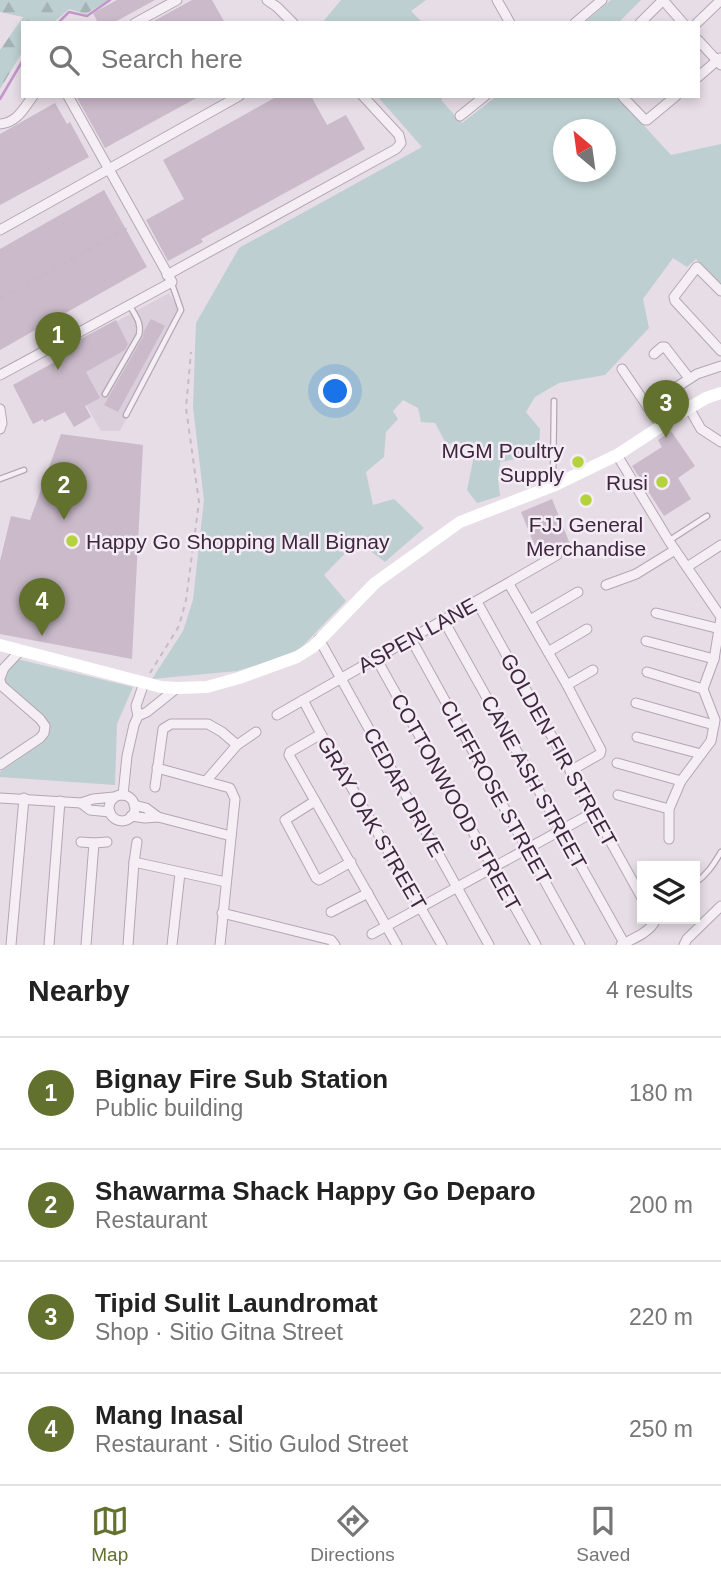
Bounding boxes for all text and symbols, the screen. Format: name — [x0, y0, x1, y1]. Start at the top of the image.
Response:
search box — [21, 21, 700, 98]
icon: search — [45, 41, 83, 79]
text: Search here — [101, 44, 243, 74]
north arrow — [553, 119, 616, 182]
pin: 1 — [35, 312, 81, 370]
your location — [318, 374, 352, 408]
pin: 3 — [643, 380, 689, 438]
place label: MGM Poultry Supply — [441, 439, 564, 486]
marker: MGM Poultry Supply — [570, 454, 586, 470]
pin: 2 — [41, 462, 87, 520]
place label: Rusi — [606, 471, 648, 494]
marker: Rusi — [654, 474, 670, 490]
marker: FJJ General Merchandise — [578, 492, 594, 508]
place label: FJJ General Merchandise — [526, 513, 646, 560]
place label: Happy Go Shopping Mall Bignay — [86, 530, 390, 553]
marker: Happy Go Shopping Mall Bignay — [64, 533, 80, 549]
pin: 4 — [19, 578, 65, 636]
street label: ASPEN LANE — [354, 593, 480, 677]
street label: GOLDEN FIR STREET — [496, 650, 622, 851]
street label: COTTONWOOD STREET — [387, 689, 525, 915]
street label: CANE ASH STREET — [477, 691, 591, 873]
street label: CLIFFROSE STREET — [436, 696, 556, 888]
street label: CEDAR DRIVE — [359, 724, 449, 860]
street label: GRAY OAK STREET — [313, 732, 431, 914]
map controls — [637, 861, 700, 924]
button: layers — [637, 861, 700, 924]
text: Nearby — [28, 974, 130, 1007]
text: 4 results — [606, 977, 693, 1003]
text: Bignay Fire Sub Station — [95, 1064, 388, 1094]
text: 1 — [45, 1080, 57, 1106]
text: 180 m — [629, 1080, 693, 1106]
text: Public building — [95, 1095, 243, 1121]
text: Shawarma Shack Happy Go Deparo — [95, 1176, 536, 1206]
text: 2 — [45, 1192, 57, 1218]
text: 200 m — [629, 1192, 693, 1218]
text: Restaurant — [95, 1207, 208, 1233]
text: Tipid Sulit Laundromat — [95, 1288, 378, 1318]
text: 3 — [45, 1304, 57, 1330]
text: 220 m — [629, 1304, 693, 1330]
text: Shop · Sitio Gitna Street — [95, 1319, 343, 1345]
text: Mang Inasal — [95, 1400, 244, 1430]
text: 4 — [45, 1416, 57, 1442]
text: 250 m — [629, 1416, 693, 1442]
text: Restaurant · Sitio Gulod Street — [95, 1431, 408, 1457]
tab: Map — [91, 1502, 129, 1566]
tab: Directions — [310, 1502, 395, 1566]
tab: Saved — [576, 1502, 630, 1566]

